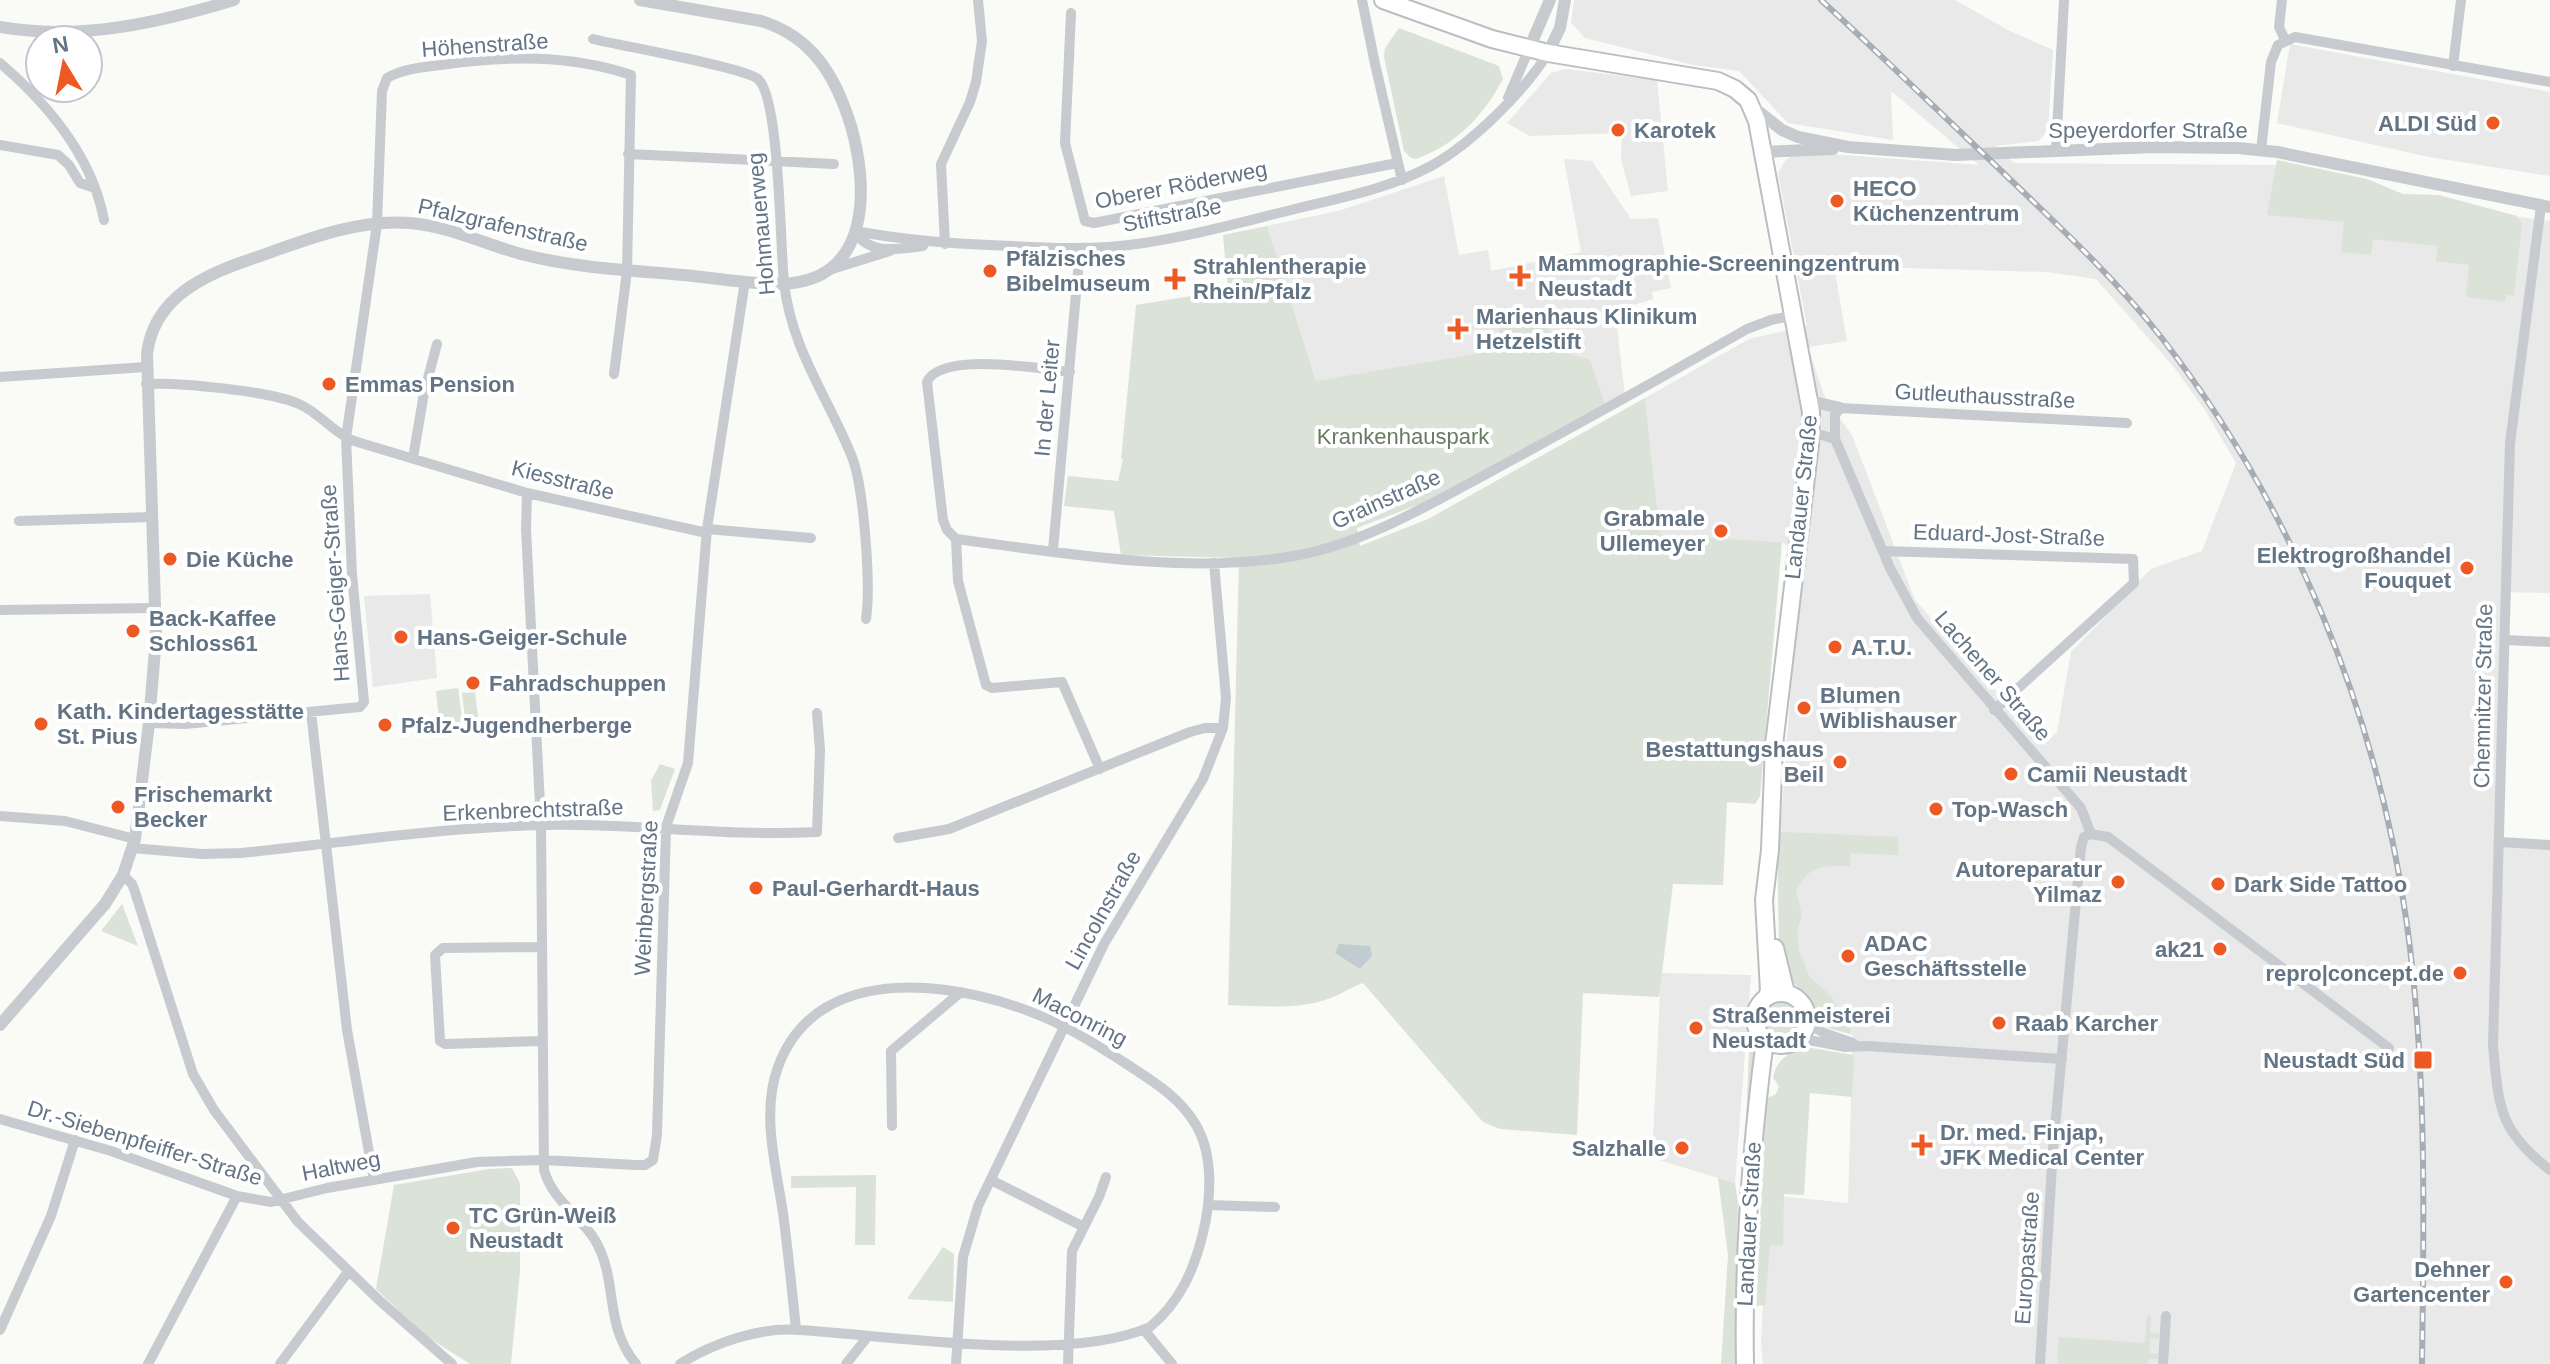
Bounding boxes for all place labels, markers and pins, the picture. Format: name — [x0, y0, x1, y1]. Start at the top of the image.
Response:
place label: ALDI Süd — [2378, 111, 2477, 136]
marker: ALDI Süd — [2484, 114, 2502, 132]
place label: Karotek — [1634, 118, 1717, 143]
marker: Karotek — [1609, 121, 1627, 139]
place label: HECO Küchenzentrum — [1853, 176, 2019, 226]
marker: HECO Küchenzentrum — [1828, 192, 1846, 210]
place label: Pfälzisches Bibelmuseum — [1006, 246, 1150, 296]
place label: Mammographie-Screeningzentrum Neustadt — [1538, 251, 1900, 301]
place label: Strahlentherapie Rhein/Pfalz — [1193, 254, 1367, 304]
marker: Pfälzisches Bibelmuseum — [981, 262, 999, 280]
marker: Mammographie-Screeningzentrum Neustadt — [1509, 265, 1531, 287]
marker: Strahlentherapie Rhein/Pfalz — [1164, 268, 1186, 290]
place label: Marienhaus Klinikum Hetzelstift — [1476, 304, 1697, 354]
marker: Marienhaus Klinikum Hetzelstift — [1447, 318, 1469, 340]
place label: Emmas Pension — [345, 372, 515, 397]
marker: Emmas Pension — [320, 375, 338, 393]
place label: Grabmale Ullemeyer — [1600, 506, 1705, 556]
marker: Grabmale Ullemeyer — [1712, 522, 1730, 540]
place label: Elektrogroßhandel Fouquet — [2257, 543, 2452, 593]
place label: Die Küche — [186, 547, 294, 572]
marker: Die Küche — [161, 550, 179, 568]
marker: Elektrogroßhandel Fouquet — [2458, 559, 2476, 577]
place label: Back-Kaffee Schloss61 — [149, 606, 276, 656]
marker: Back-Kaffee Schloss61 — [124, 622, 142, 640]
place label: Hans-Geiger-Schule — [417, 625, 627, 650]
marker: Hans-Geiger-Schule — [392, 628, 410, 646]
place label: A.T.U. — [1851, 635, 1912, 660]
marker: A.T.U. — [1826, 638, 1844, 656]
place label: Fahradschuppen — [489, 671, 666, 696]
marker: Fahradschuppen — [464, 674, 482, 692]
place label: Blumen Wiblishauser — [1820, 683, 1957, 733]
place label: Kath. Kindertagesstätte St. Pius — [57, 699, 304, 749]
marker: Blumen Wiblishauser — [1795, 699, 1813, 717]
place label: Pfalz-Jugendherberge — [401, 713, 632, 738]
marker: Kath. Kindertagesstätte St. Pius — [32, 715, 50, 733]
marker: Pfalz-Jugendherberge — [376, 716, 394, 734]
place label: Bestattungshaus Beil — [1646, 737, 1824, 787]
marker: Bestattungshaus Beil — [1831, 753, 1849, 771]
place label: Camii Neustadt — [2027, 762, 2188, 787]
marker: Camii Neustadt — [2002, 765, 2020, 783]
place label: Frischemarkt Becker — [134, 782, 273, 832]
place label: Top-Wasch — [1952, 797, 2068, 822]
marker: Frischemarkt Becker — [109, 798, 127, 816]
marker: Top-Wasch — [1927, 800, 1945, 818]
place label: Autoreparatur Yilmaz — [1955, 857, 2102, 907]
place label: Dark Side Tattoo — [2234, 872, 2407, 897]
marker: Autoreparatur Yilmaz — [2109, 873, 2127, 891]
marker: Dark Side Tattoo — [2209, 875, 2227, 893]
place label: Paul-Gerhardt-Haus — [772, 876, 980, 901]
marker: Paul-Gerhardt-Haus — [747, 879, 765, 897]
place label: ADAC Geschäftsstelle — [1864, 931, 2027, 981]
place label: ak21 — [2155, 937, 2204, 962]
marker: ak21 — [2211, 940, 2229, 958]
marker: ADAC Geschäftsstelle — [1839, 947, 1857, 965]
place label: repro|concept.de — [2265, 961, 2444, 986]
marker: repro|concept.de — [2451, 964, 2469, 982]
place label: Straßenmeisterei Neustadt — [1712, 1003, 1891, 1053]
place label: Raab Karcher — [2015, 1011, 2159, 1036]
marker: Raab Karcher — [1990, 1014, 2008, 1032]
marker: Straßenmeisterei Neustadt — [1687, 1019, 1705, 1037]
place label: Neustadt Süd — [2263, 1048, 2405, 1073]
marker: Neustadt Süd — [2412, 1049, 2434, 1071]
place label: Dr. med. Finjap, JFK Medical Center — [1940, 1120, 2145, 1170]
marker: Dr. med. Finjap, JFK Medical Center — [1911, 1134, 1933, 1156]
place label: Salzhalle — [1572, 1136, 1666, 1161]
marker: Salzhalle — [1673, 1139, 1691, 1157]
place label: TC Grün-Weiß Neustadt — [469, 1203, 616, 1253]
marker: TC Grün-Weiß Neustadt — [444, 1219, 462, 1237]
place label: Dehner Gartencenter — [2353, 1257, 2490, 1307]
marker: Dehner Gartencenter — [2497, 1273, 2515, 1291]

